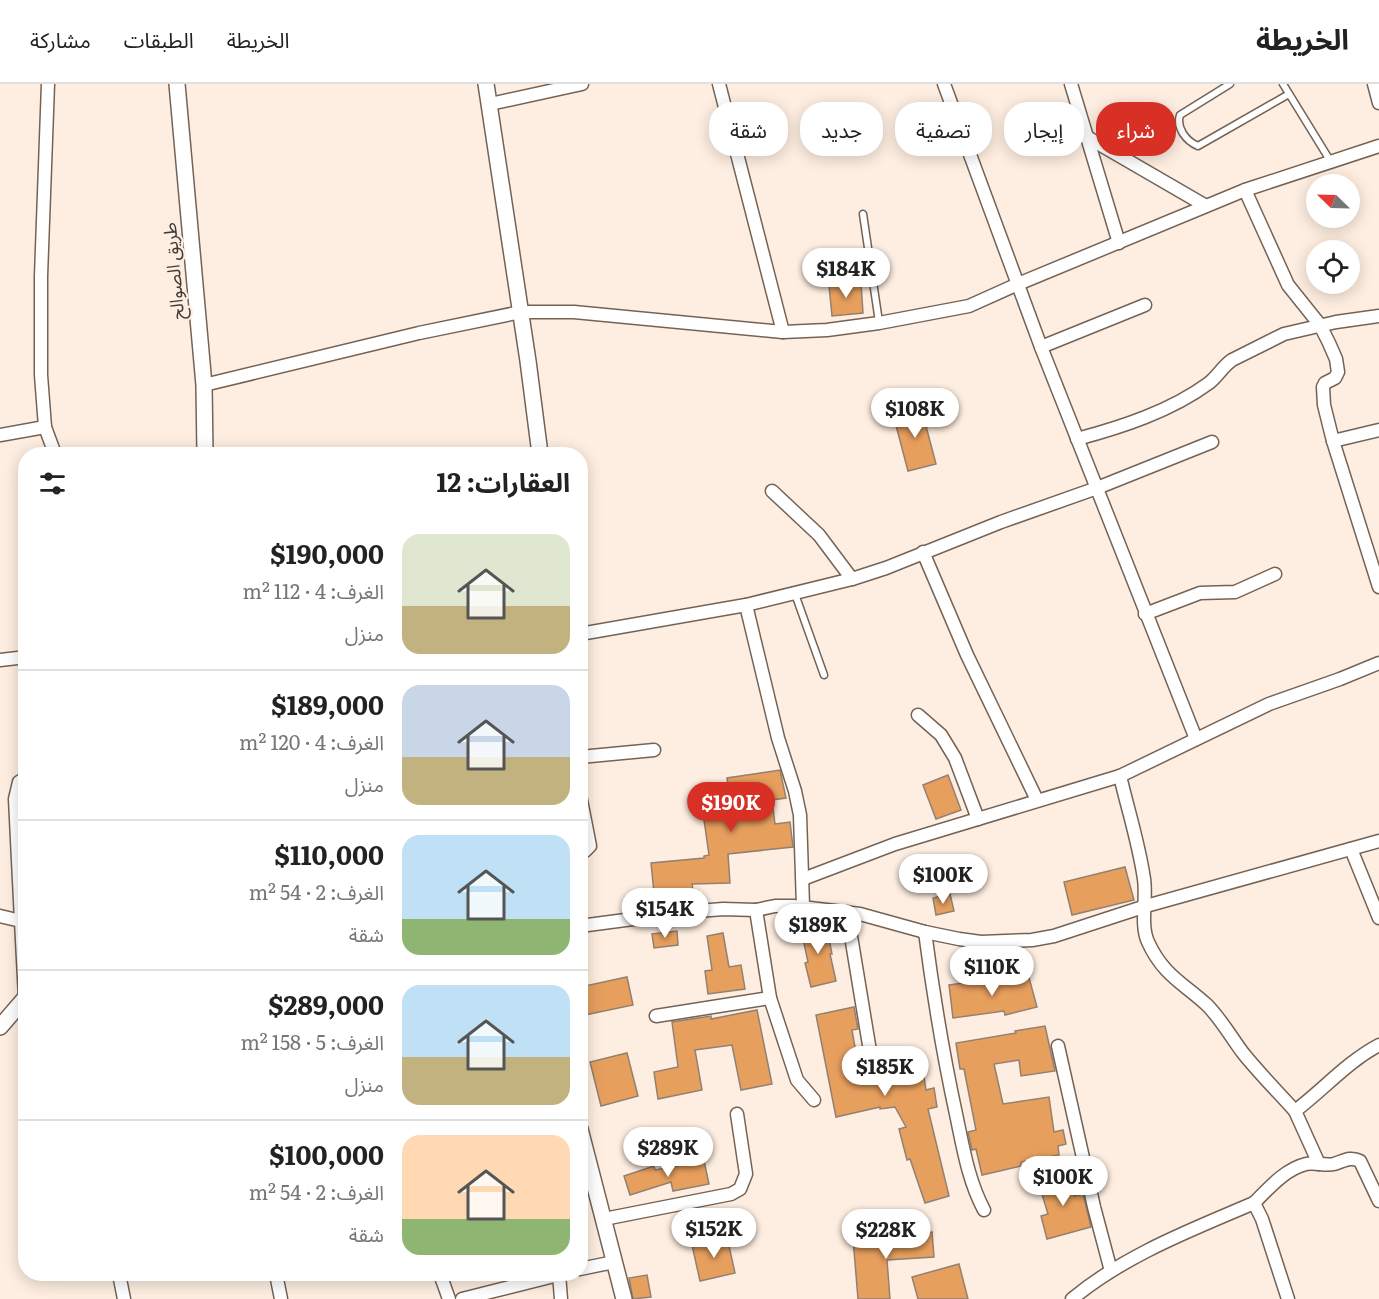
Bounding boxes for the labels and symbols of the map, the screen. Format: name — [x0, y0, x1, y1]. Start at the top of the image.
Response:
north arrow — [1306, 174, 1360, 228]
street label: طريق الصوالح — [155, 221, 191, 321]
pin: $184K — [804, 248, 888, 299]
pin: $108K — [873, 388, 957, 439]
pin: $190K — [689, 782, 773, 833]
pin: $100K — [901, 854, 985, 905]
pin: $154K — [623, 888, 707, 939]
pin: $189K — [776, 904, 860, 955]
pin: $110K — [950, 946, 1034, 997]
pin: $185K — [843, 1046, 927, 1097]
pin: $289K — [626, 1127, 710, 1178]
pin: $100K — [1021, 1156, 1105, 1207]
pin: $152K — [672, 1208, 756, 1259]
pin: $228K — [844, 1209, 928, 1260]

